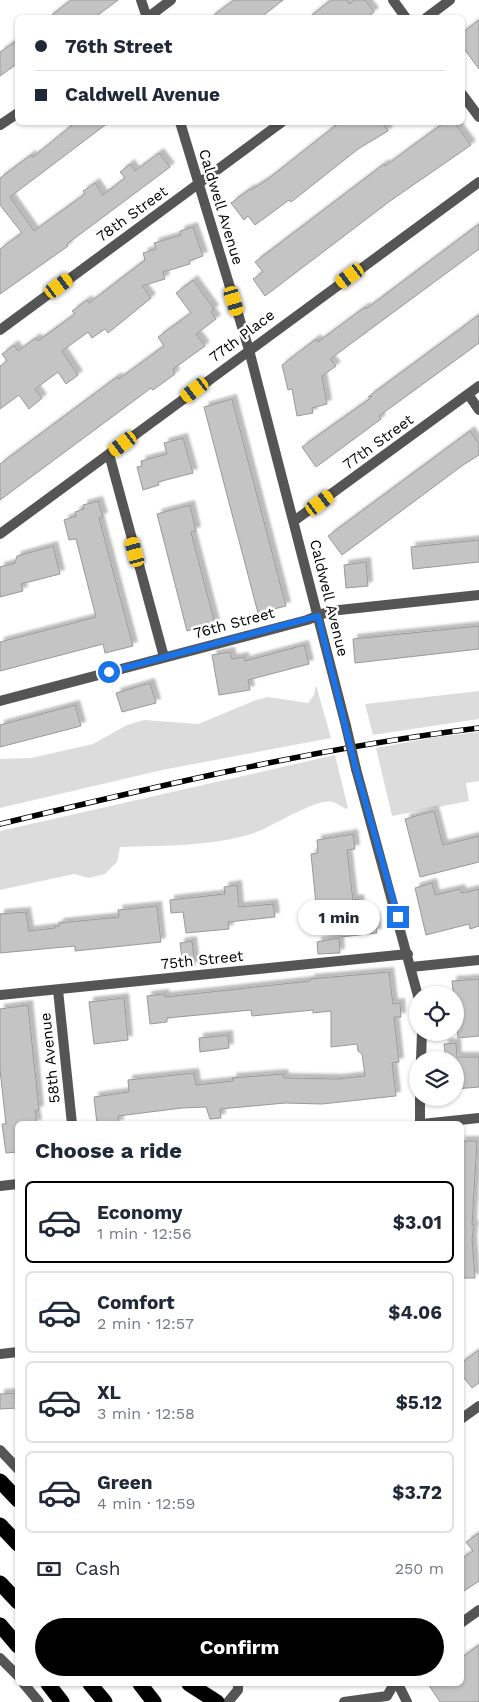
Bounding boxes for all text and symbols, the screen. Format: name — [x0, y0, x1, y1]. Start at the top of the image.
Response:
text: 76th Street — [65, 35, 172, 58]
text: Caldwell Avenue — [65, 83, 220, 106]
street label: Caldwell Avenue — [195, 147, 247, 267]
street label: 78th Street — [93, 182, 172, 246]
car — [333, 261, 366, 291]
car — [42, 271, 75, 301]
car — [222, 284, 245, 318]
street label: 77th Place — [206, 306, 278, 366]
car — [178, 375, 211, 405]
street label: 77th Street — [339, 410, 417, 474]
car — [106, 429, 139, 459]
car — [303, 488, 336, 518]
car — [123, 536, 146, 568]
street label: Caldwell Avenue — [306, 538, 352, 658]
street label: 76th Street — [192, 603, 277, 642]
route start — [98, 661, 120, 683]
callout: 1 min — [298, 900, 380, 934]
route end — [387, 906, 409, 928]
text: 1 min — [318, 908, 360, 927]
street label: 75th Street — [160, 947, 245, 973]
map controls — [409, 986, 464, 1106]
button: locate — [409, 986, 464, 1041]
street label: 58th Avenue — [36, 1012, 64, 1104]
button: layers — [409, 1051, 464, 1106]
text: Choose a ride — [35, 1138, 182, 1163]
icon: car — [37, 1200, 82, 1245]
text: Economy — [97, 1201, 182, 1224]
text: $3.01 — [393, 1211, 442, 1234]
text: 1 min · 12:56 — [97, 1224, 192, 1243]
icon: car — [37, 1290, 82, 1335]
text: Comfort — [97, 1291, 175, 1314]
text: $4.06 — [388, 1301, 442, 1324]
text: 2 min · 12:57 — [97, 1314, 194, 1333]
icon: car — [37, 1380, 82, 1425]
text: XL — [97, 1381, 121, 1404]
text: $5.12 — [396, 1391, 442, 1414]
text: 3 min · 12:58 — [97, 1404, 195, 1423]
icon: car — [37, 1470, 82, 1515]
text: Green — [97, 1471, 153, 1494]
text: $3.72 — [392, 1481, 442, 1504]
text: 4 min · 12:59 — [97, 1494, 195, 1513]
icon: cash — [35, 1555, 63, 1583]
text: Cash — [75, 1557, 121, 1580]
text: 250 m — [395, 1559, 444, 1578]
button: Confirm — [35, 1618, 444, 1676]

